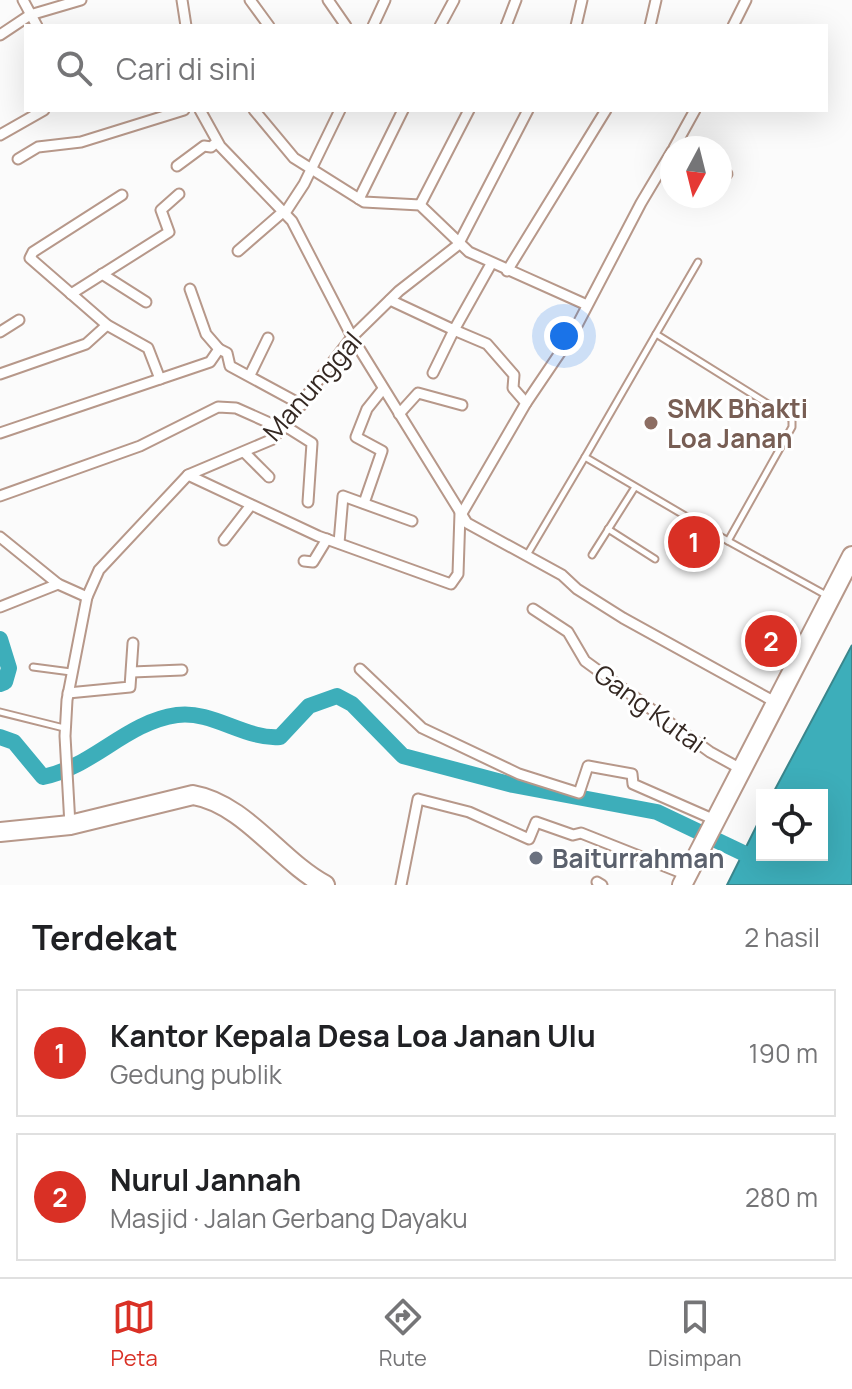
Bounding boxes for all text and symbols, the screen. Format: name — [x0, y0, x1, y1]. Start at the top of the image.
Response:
search box — [24, 24, 828, 112]
icon: search — [52, 46, 96, 90]
text: Cari di sini — [116, 48, 256, 89]
north arrow — [660, 136, 732, 208]
your location — [544, 316, 584, 356]
street label: Manunggal — [254, 324, 370, 448]
place label: SMK Bhakti Loa Janan — [667, 390, 808, 456]
marker: SMK Bhakti Loa Janan — [642, 414, 660, 432]
pin: 1 — [668, 512, 720, 572]
pin: 2 — [745, 611, 797, 671]
street label: Gang Kutai — [587, 655, 713, 761]
map controls — [756, 789, 828, 861]
button: locate — [756, 789, 828, 861]
place label: Baiturrahman — [552, 840, 724, 876]
marker: Baiturrahman — [527, 849, 545, 867]
text: Terdekat — [32, 914, 178, 960]
text: 2 hasil — [744, 919, 820, 955]
text: Kantor Kepala Desa Loa Janan Ulu — [110, 1015, 596, 1056]
text: 1 — [54, 1035, 66, 1071]
text: 190 m — [749, 1035, 818, 1071]
text: Gedung publik — [110, 1056, 282, 1092]
text: Nurul Jannah — [110, 1159, 301, 1200]
text: 2 — [52, 1179, 68, 1215]
text: 280 m — [745, 1179, 818, 1215]
text: Masjid · Jalan Gerbang Dayaku — [110, 1200, 468, 1236]
tab: Peta — [111, 1295, 158, 1373]
tab: Rute — [379, 1295, 427, 1373]
tab: Disimpan — [648, 1295, 741, 1373]

